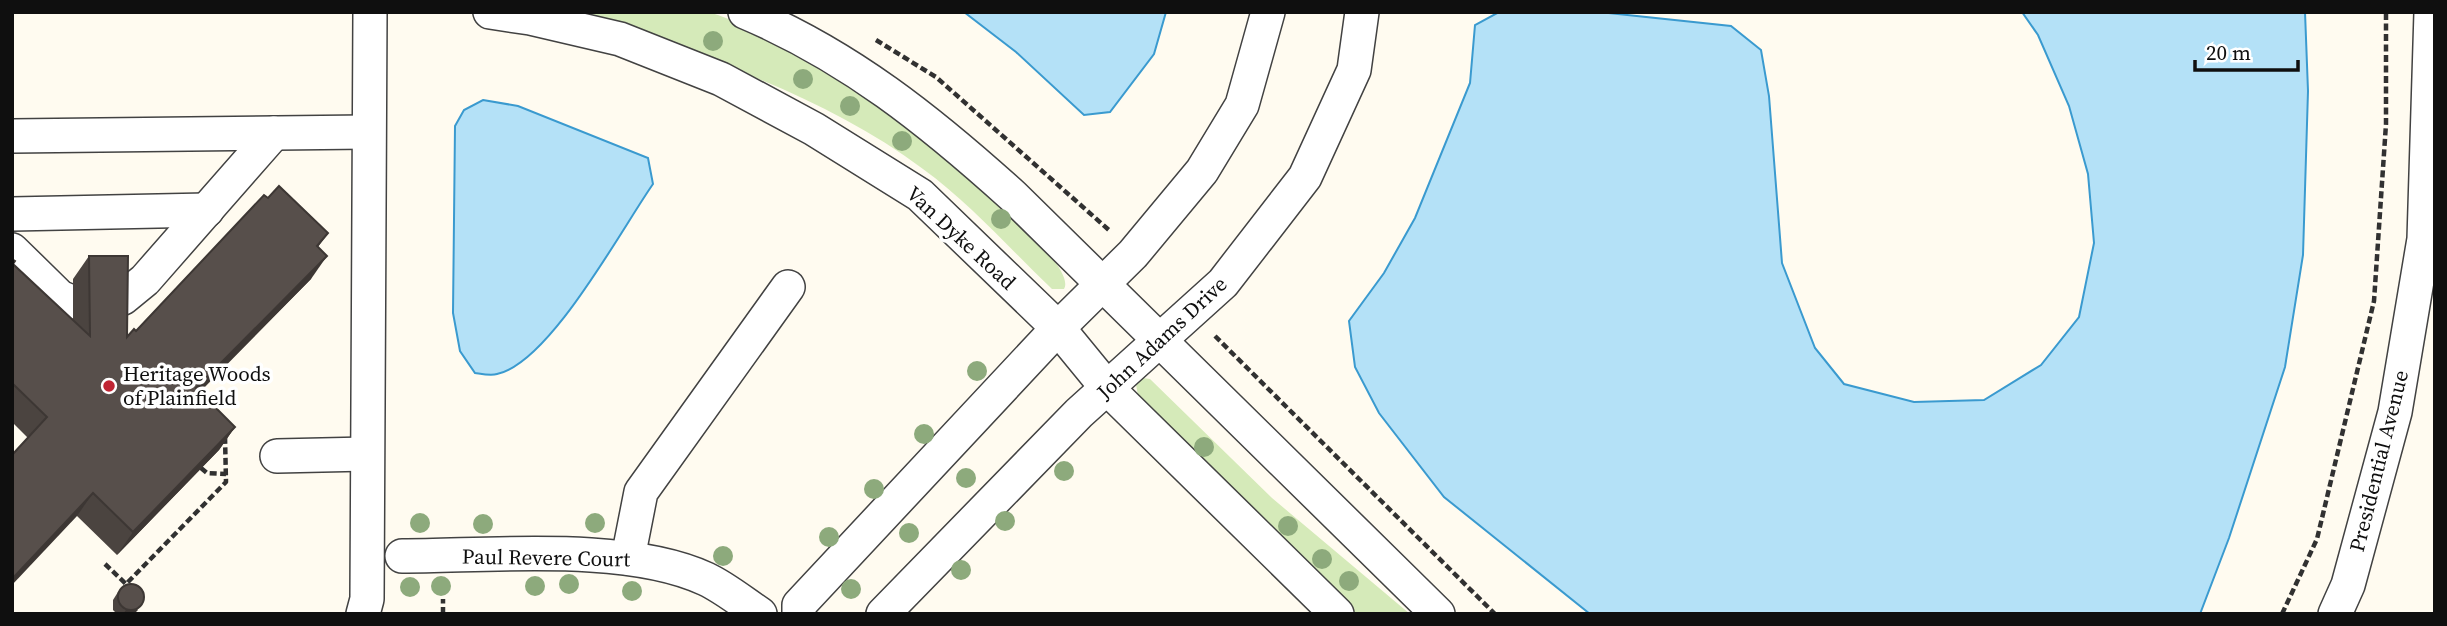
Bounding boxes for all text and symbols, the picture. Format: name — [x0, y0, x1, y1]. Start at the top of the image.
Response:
scale bar — [2195, 28, 2298, 72]
text: 20 m — [2206, 38, 2251, 67]
street label: Van Dyke Road — [900, 179, 1023, 296]
street label: John Adams Drive — [1089, 270, 1233, 406]
place label: Heritage Woods of Plainfield — [123, 359, 271, 412]
street label: Presidential Avenue — [2342, 367, 2415, 555]
marker: Heritage Woods of Plainfield — [101, 378, 117, 394]
street label: Paul Revere Court — [462, 542, 631, 573]

